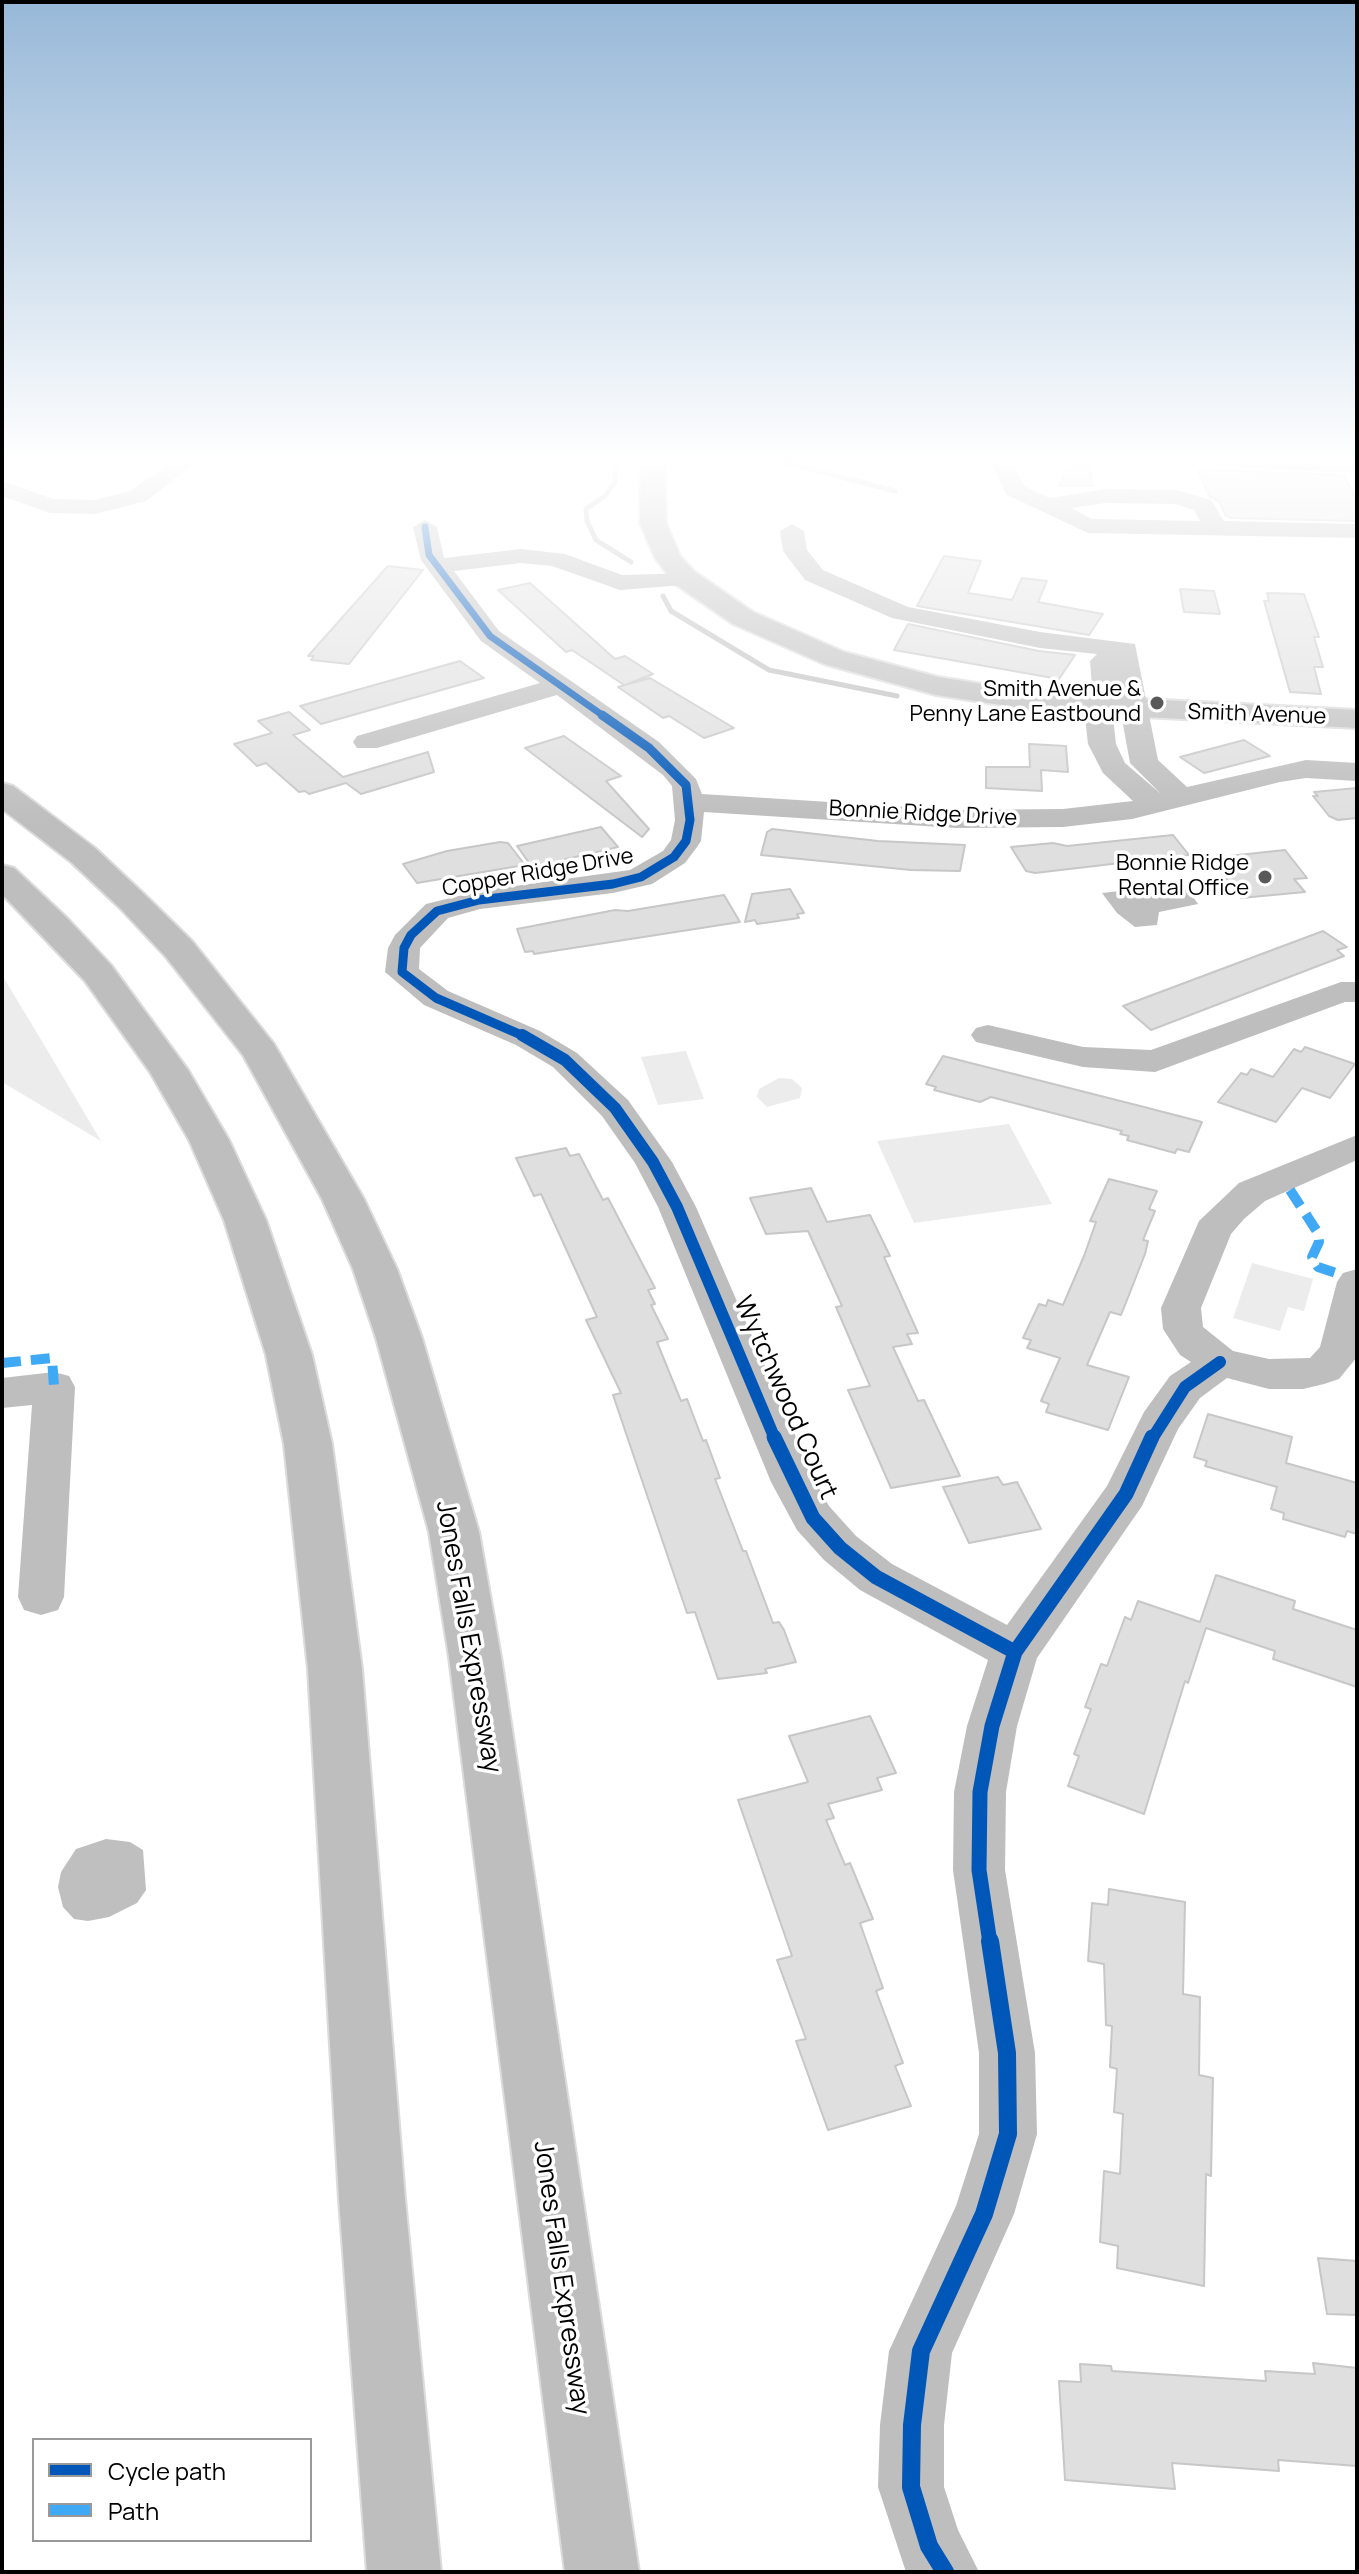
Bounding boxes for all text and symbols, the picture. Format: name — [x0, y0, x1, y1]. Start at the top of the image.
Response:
place label: Smith Avenue & Penny Lane Eastbound — [910, 677, 1141, 728]
marker: Smith Avenue & Penny Lane Eastbound — [1148, 694, 1166, 712]
street label: Smith Avenue — [1187, 699, 1327, 731]
street label: Bonnie Ridge Drive — [828, 796, 1018, 832]
street label: Copper Ridge Drive — [440, 843, 636, 903]
place label: Bonnie Ridge Rental Office — [1116, 851, 1249, 902]
marker: Bonnie Ridge Rental Office — [1256, 868, 1274, 886]
street label: Wytchwood Court — [726, 1292, 844, 1504]
street label: Jones Falls Expressway — [429, 1498, 507, 1776]
street label: Jones Falls Expressway — [526, 2139, 596, 2417]
legend — [32, 2438, 312, 2542]
text: Cycle path — [108, 2454, 226, 2487]
text: Path — [108, 2494, 159, 2527]

